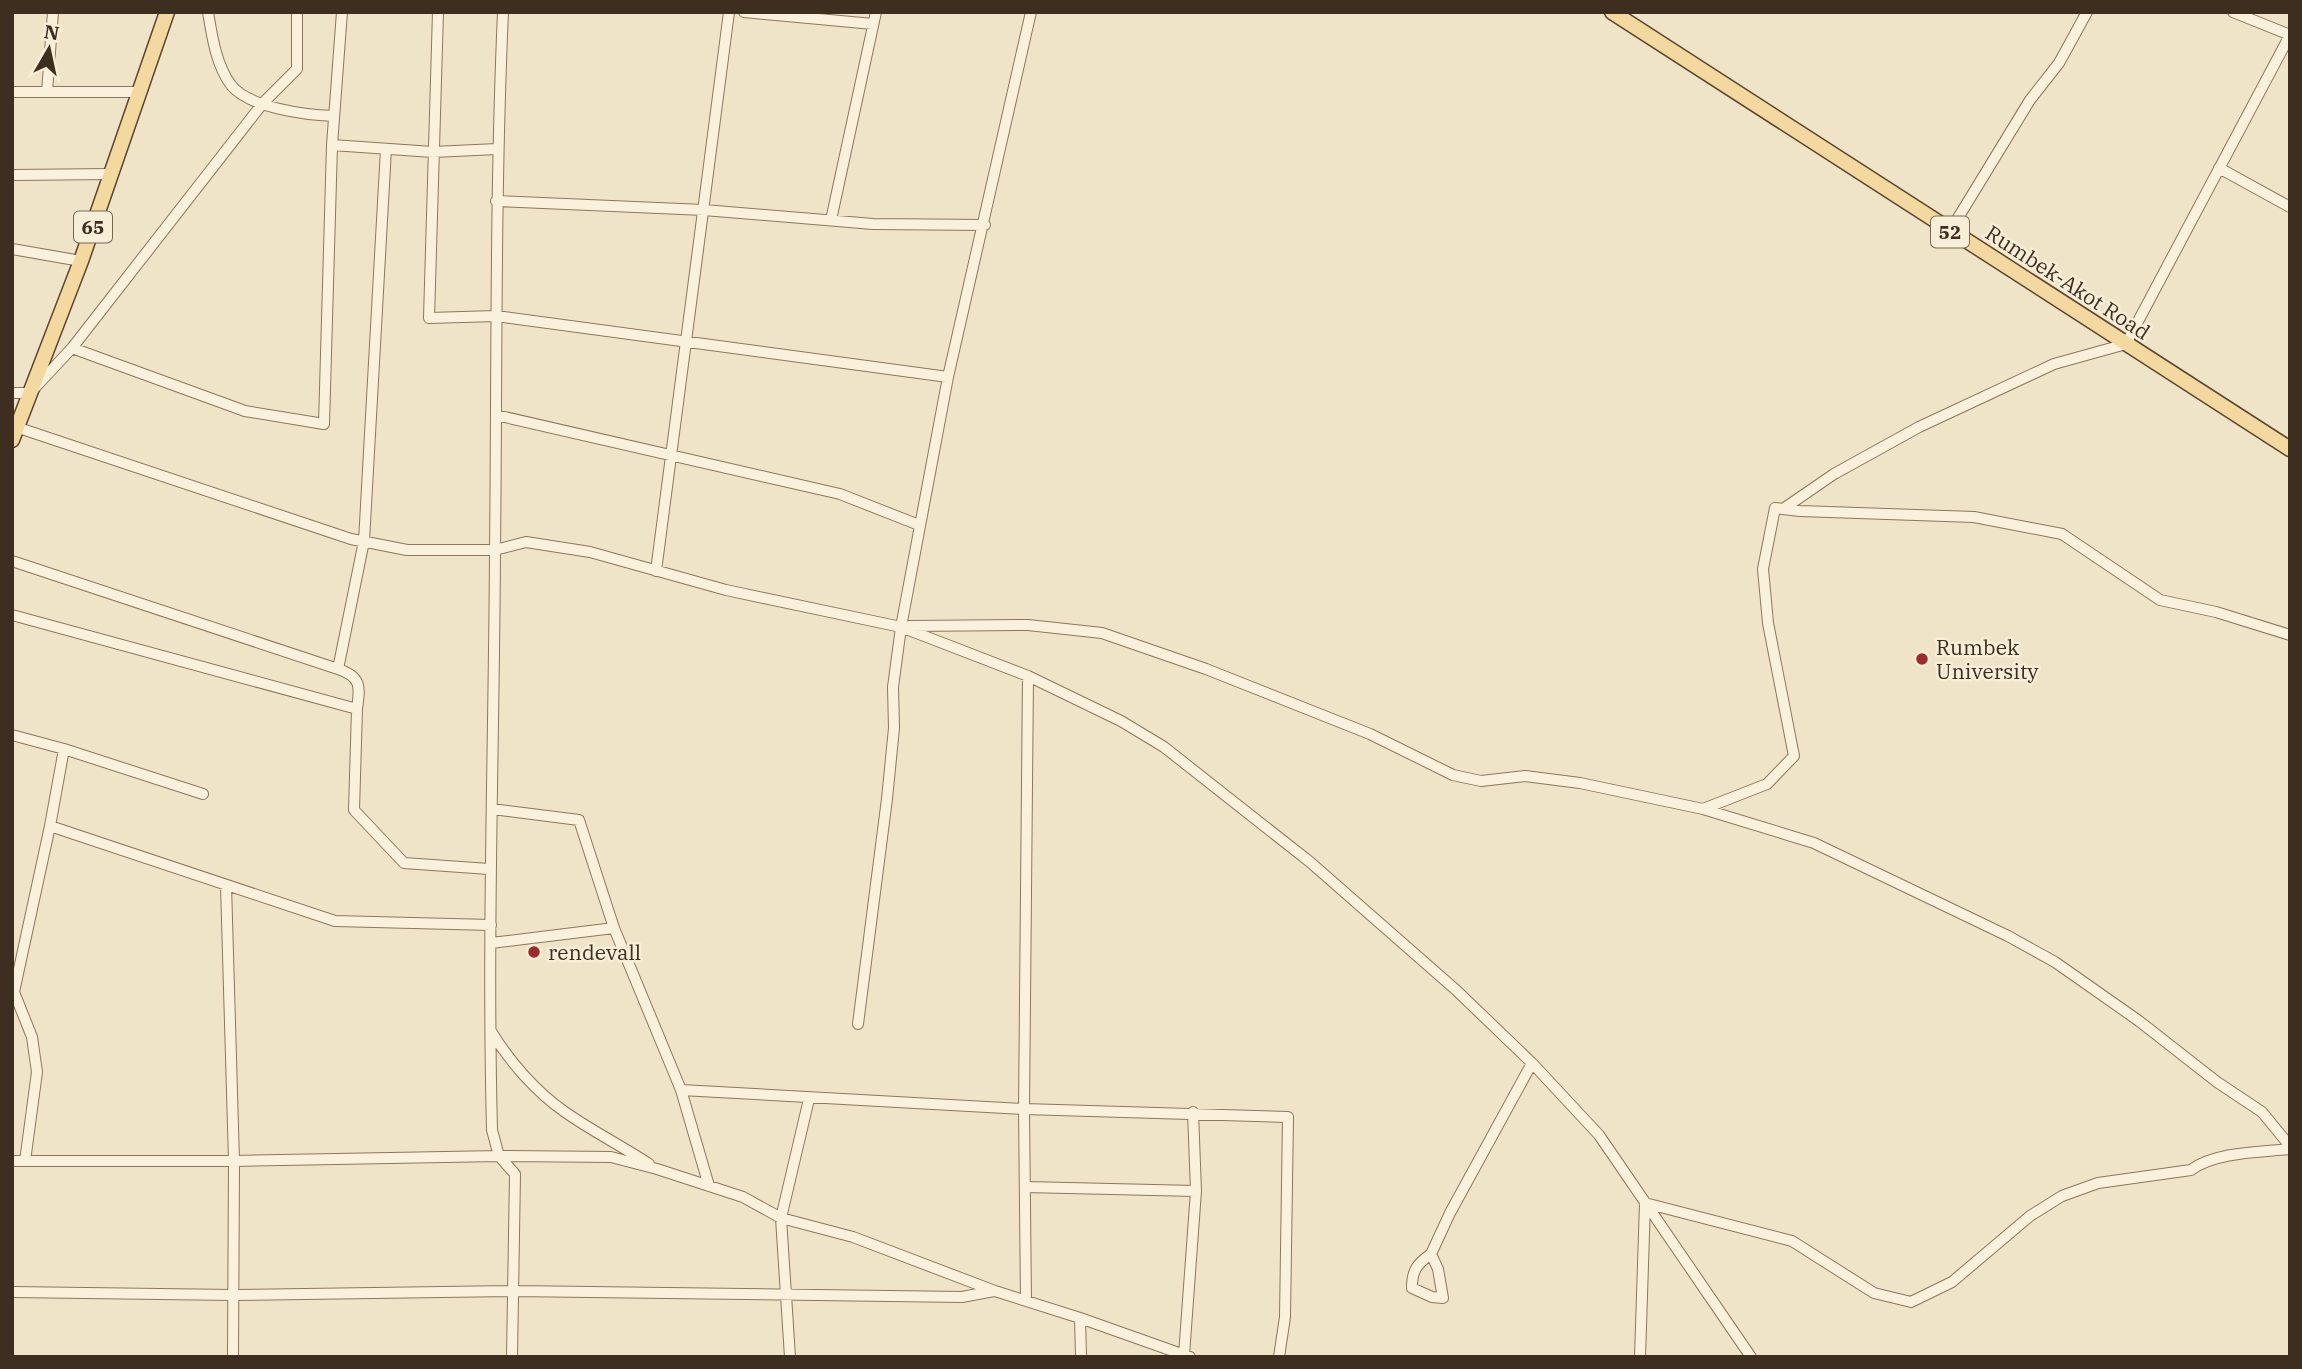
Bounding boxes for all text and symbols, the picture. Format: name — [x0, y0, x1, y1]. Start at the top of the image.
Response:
north arrow — [14, 14, 84, 84]
text: N — [42, 19, 61, 45]
road number: 65 — [74, 212, 112, 243]
road number: 52 — [1931, 216, 1969, 248]
street label: Rumbek-Akot Road — [1980, 218, 2156, 346]
place label: Rumbek University — [1936, 633, 2039, 685]
marker: Rumbek University — [1914, 651, 1930, 667]
place label: rendevall — [548, 938, 641, 966]
marker: rendevall — [526, 944, 542, 960]

